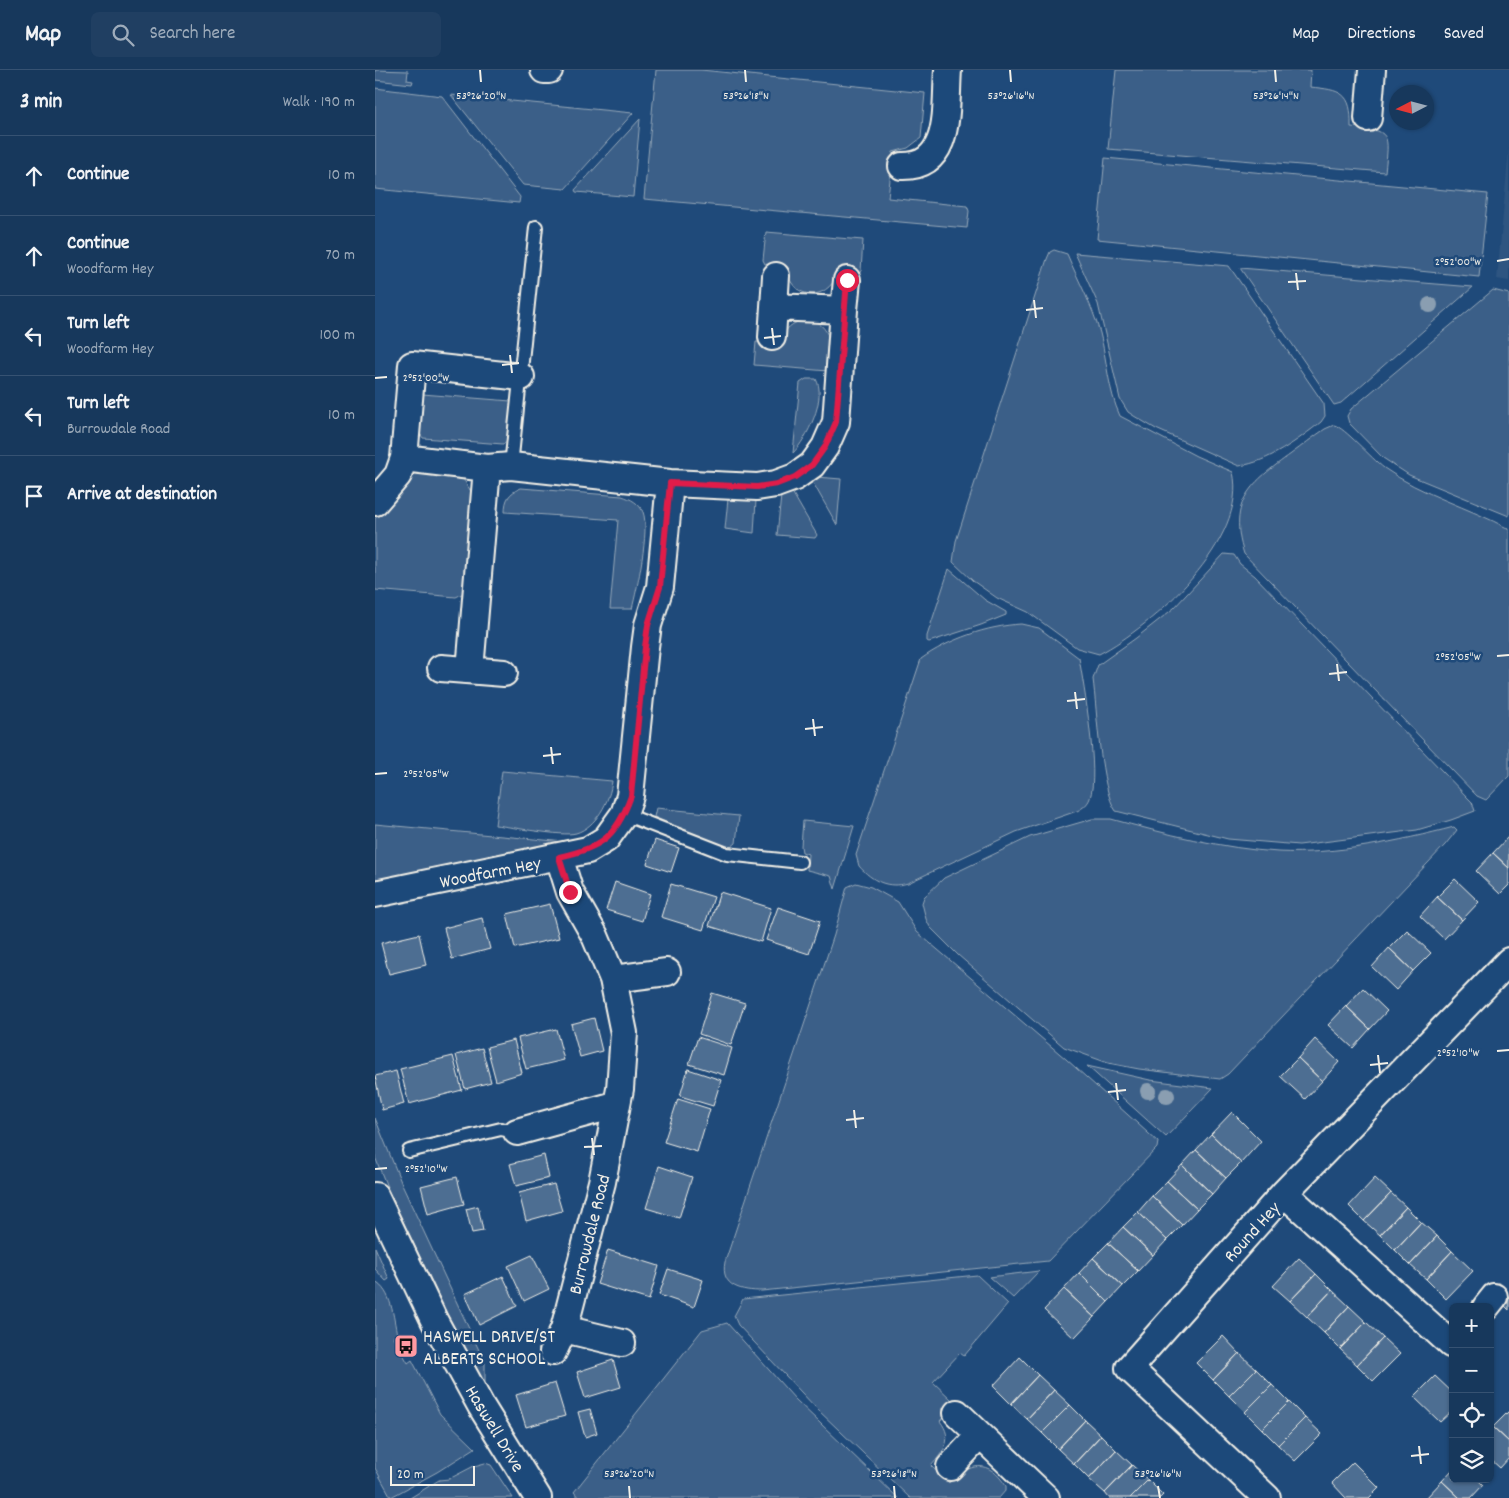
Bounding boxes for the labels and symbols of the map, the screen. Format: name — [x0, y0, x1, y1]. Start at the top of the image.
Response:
north arrow — [1389, 85, 1434, 130]
text: 53°26'20"N — [456, 88, 506, 105]
text: 53°26'18"N — [723, 88, 769, 105]
text: 53°26'16"N — [988, 88, 1035, 105]
text: 53°26'14"N — [1253, 88, 1299, 105]
text: 2°52'00"W — [1435, 254, 1481, 271]
route start — [836, 269, 859, 292]
text: 2°52'00"W — [403, 370, 449, 387]
text: 2°52'05"W — [1435, 649, 1481, 666]
text: 2°52'05"W — [403, 766, 449, 783]
street label: Woodfarm Hey — [438, 851, 544, 897]
route end — [559, 881, 582, 904]
text: 2°52'10"W — [1437, 1045, 1479, 1062]
text: 2°52'10"W — [405, 1161, 447, 1178]
street label: Burrowdale Road — [563, 1172, 619, 1298]
street label: Round Hey — [1219, 1197, 1288, 1270]
place label: HASWELL DRIVE/ST ALBERTS SCHOOL — [423, 1325, 555, 1374]
bus stop icon: HASWELL DRIVE/ST ALBERTS SCHOOL — [393, 1333, 419, 1359]
street label: Haswell Drive — [456, 1381, 530, 1478]
scale bar — [390, 1463, 475, 1486]
text: 53°26'20"N — [604, 1466, 654, 1483]
text: 53°26'18"N — [871, 1466, 917, 1483]
text: 53°26'16"N — [1135, 1466, 1182, 1483]

